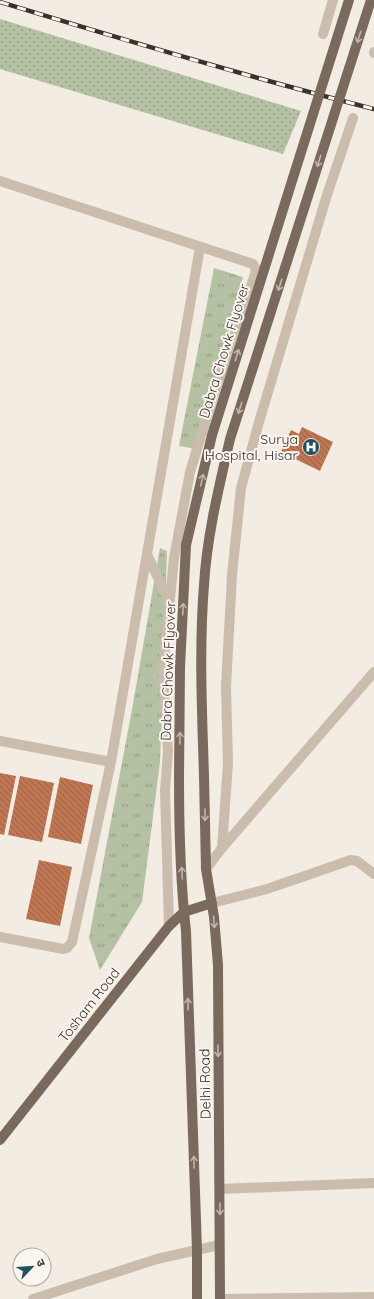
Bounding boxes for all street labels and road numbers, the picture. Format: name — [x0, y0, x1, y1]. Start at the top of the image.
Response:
street label: Dabra Chowk Flyover — [195, 281, 253, 420]
street label: Dabra Chowk Flyover — [157, 600, 179, 741]
street label: Tosham Road — [54, 964, 124, 1046]
street label: Delhi Road — [195, 1048, 215, 1120]

